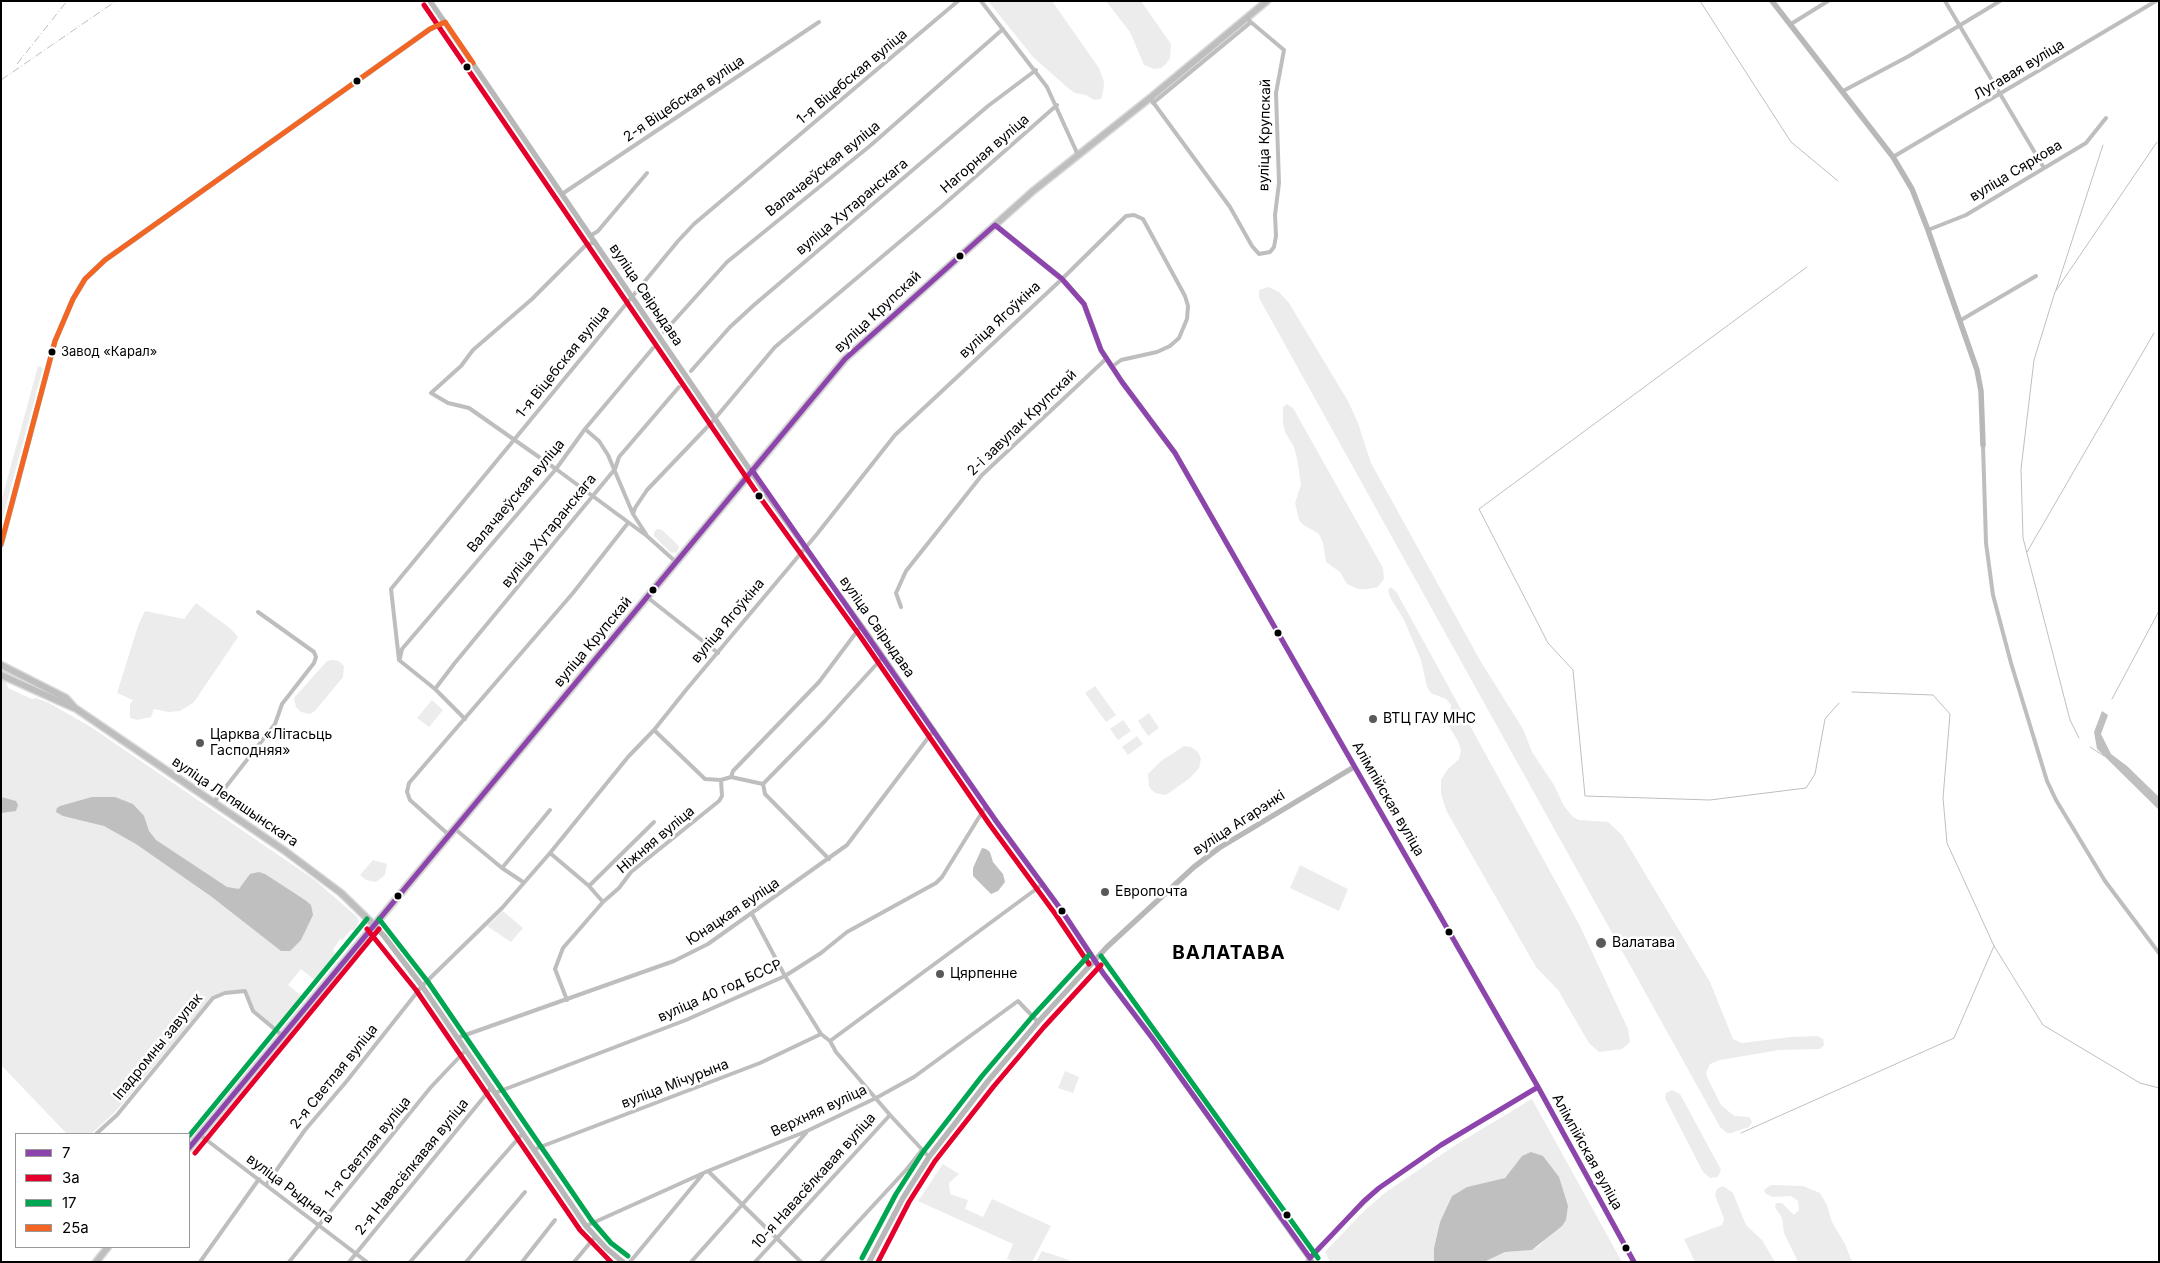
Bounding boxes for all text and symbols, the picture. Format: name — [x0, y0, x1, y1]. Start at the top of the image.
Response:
street label: 1-я Віцебская вуліца — [793, 26, 911, 128]
street label: Лугавая вуліца — [1971, 36, 2067, 104]
street label: 2-я Віцебская вуліца — [620, 52, 748, 146]
unlabelled marker — [462, 62, 472, 72]
unlabelled marker — [352, 76, 362, 86]
street label: вуліца Крупскай — [1256, 79, 1274, 191]
street label: Нагорная вуліца — [937, 111, 1033, 197]
street label: Валачаеўская вуліца — [762, 118, 884, 220]
street label: вуліца Сяркова — [1967, 137, 2065, 205]
street label: вуліца Хутаранскага — [793, 155, 911, 259]
street label: вуліца Свірыдава — [606, 241, 686, 349]
unlabelled marker — [955, 251, 965, 261]
street label: вуліца Крупскай — [831, 268, 925, 356]
street label: вуліца Ягоўкіна — [956, 278, 1044, 362]
street label: 1-я Віцебская вуліца — [513, 303, 613, 421]
place label: Завод «Карал» — [61, 344, 157, 360]
marker: Завод «Карал» — [47, 347, 57, 357]
street label: 2-і завулак Крупскай — [964, 367, 1080, 479]
street label: Валачаеўская вуліца — [464, 436, 568, 556]
street label: вуліца Хутаранскага — [498, 471, 600, 591]
unlabelled marker — [754, 491, 764, 501]
street label: вуліца Свірыдава — [836, 573, 918, 681]
street label: вуліца Ягоўкіна — [688, 575, 768, 667]
unlabelled marker — [648, 585, 658, 595]
street label: вуліца Крупскай — [550, 594, 636, 690]
unlabelled marker — [1273, 628, 1283, 638]
place label: ВТЦ ГАУ МНС — [1383, 711, 1476, 727]
marker: ВТЦ ГАУ МНС — [1367, 713, 1379, 725]
place label: Царква «Літасьць Гасподняя» — [210, 727, 332, 760]
marker: Царква «Літасьць Гасподняя» — [194, 737, 206, 749]
street label: Алімпійская вуліца — [1348, 739, 1428, 859]
street label: вуліца Лепяшынскага — [169, 753, 301, 851]
street label: вуліца Агарэнкі — [1190, 787, 1288, 859]
street label: Ніжняя вуліца — [614, 803, 698, 877]
street label: Юнацкая вуліца — [683, 875, 783, 949]
place label: Европочта — [1115, 884, 1188, 900]
marker: Европочта — [1099, 886, 1111, 898]
unlabelled marker — [393, 891, 403, 901]
unlabelled marker — [1057, 906, 1067, 916]
unlabelled marker — [1444, 927, 1454, 937]
place label: Валатава — [1612, 935, 1675, 951]
marker: Валатава — [1594, 936, 1608, 950]
district label: ВАЛАТАВА — [1171, 942, 1287, 964]
street label: вуліца 40 год БССР — [655, 956, 785, 1026]
place label: Цярпенне — [950, 966, 1018, 982]
marker: Цярпенне — [934, 968, 946, 980]
street label: Іпадромны завулак — [110, 990, 206, 1104]
street label: 2-я Светлая вуліца — [287, 1021, 381, 1133]
street label: вуліца Мічурына — [619, 1056, 731, 1112]
street label: Верхняя вуліца — [768, 1081, 870, 1141]
street label: Алімпійская вуліца — [1548, 1091, 1626, 1213]
street label: 1-я Светлая вуліца — [321, 1093, 415, 1203]
street label: 2-я Навасёлкавая вуліца — [352, 1095, 472, 1239]
street label: 10-я Навасёлкавая вуліца — [749, 1110, 879, 1252]
legend — [15, 1133, 190, 1248]
text: 7 — [62, 1143, 71, 1162]
street label: вуліца Рыднага — [243, 1151, 337, 1227]
text: 3а — [62, 1168, 80, 1187]
text: 17 — [62, 1193, 77, 1212]
unlabelled marker — [1282, 1210, 1292, 1220]
text: 25а — [62, 1218, 89, 1237]
unlabelled marker — [1621, 1243, 1631, 1253]

